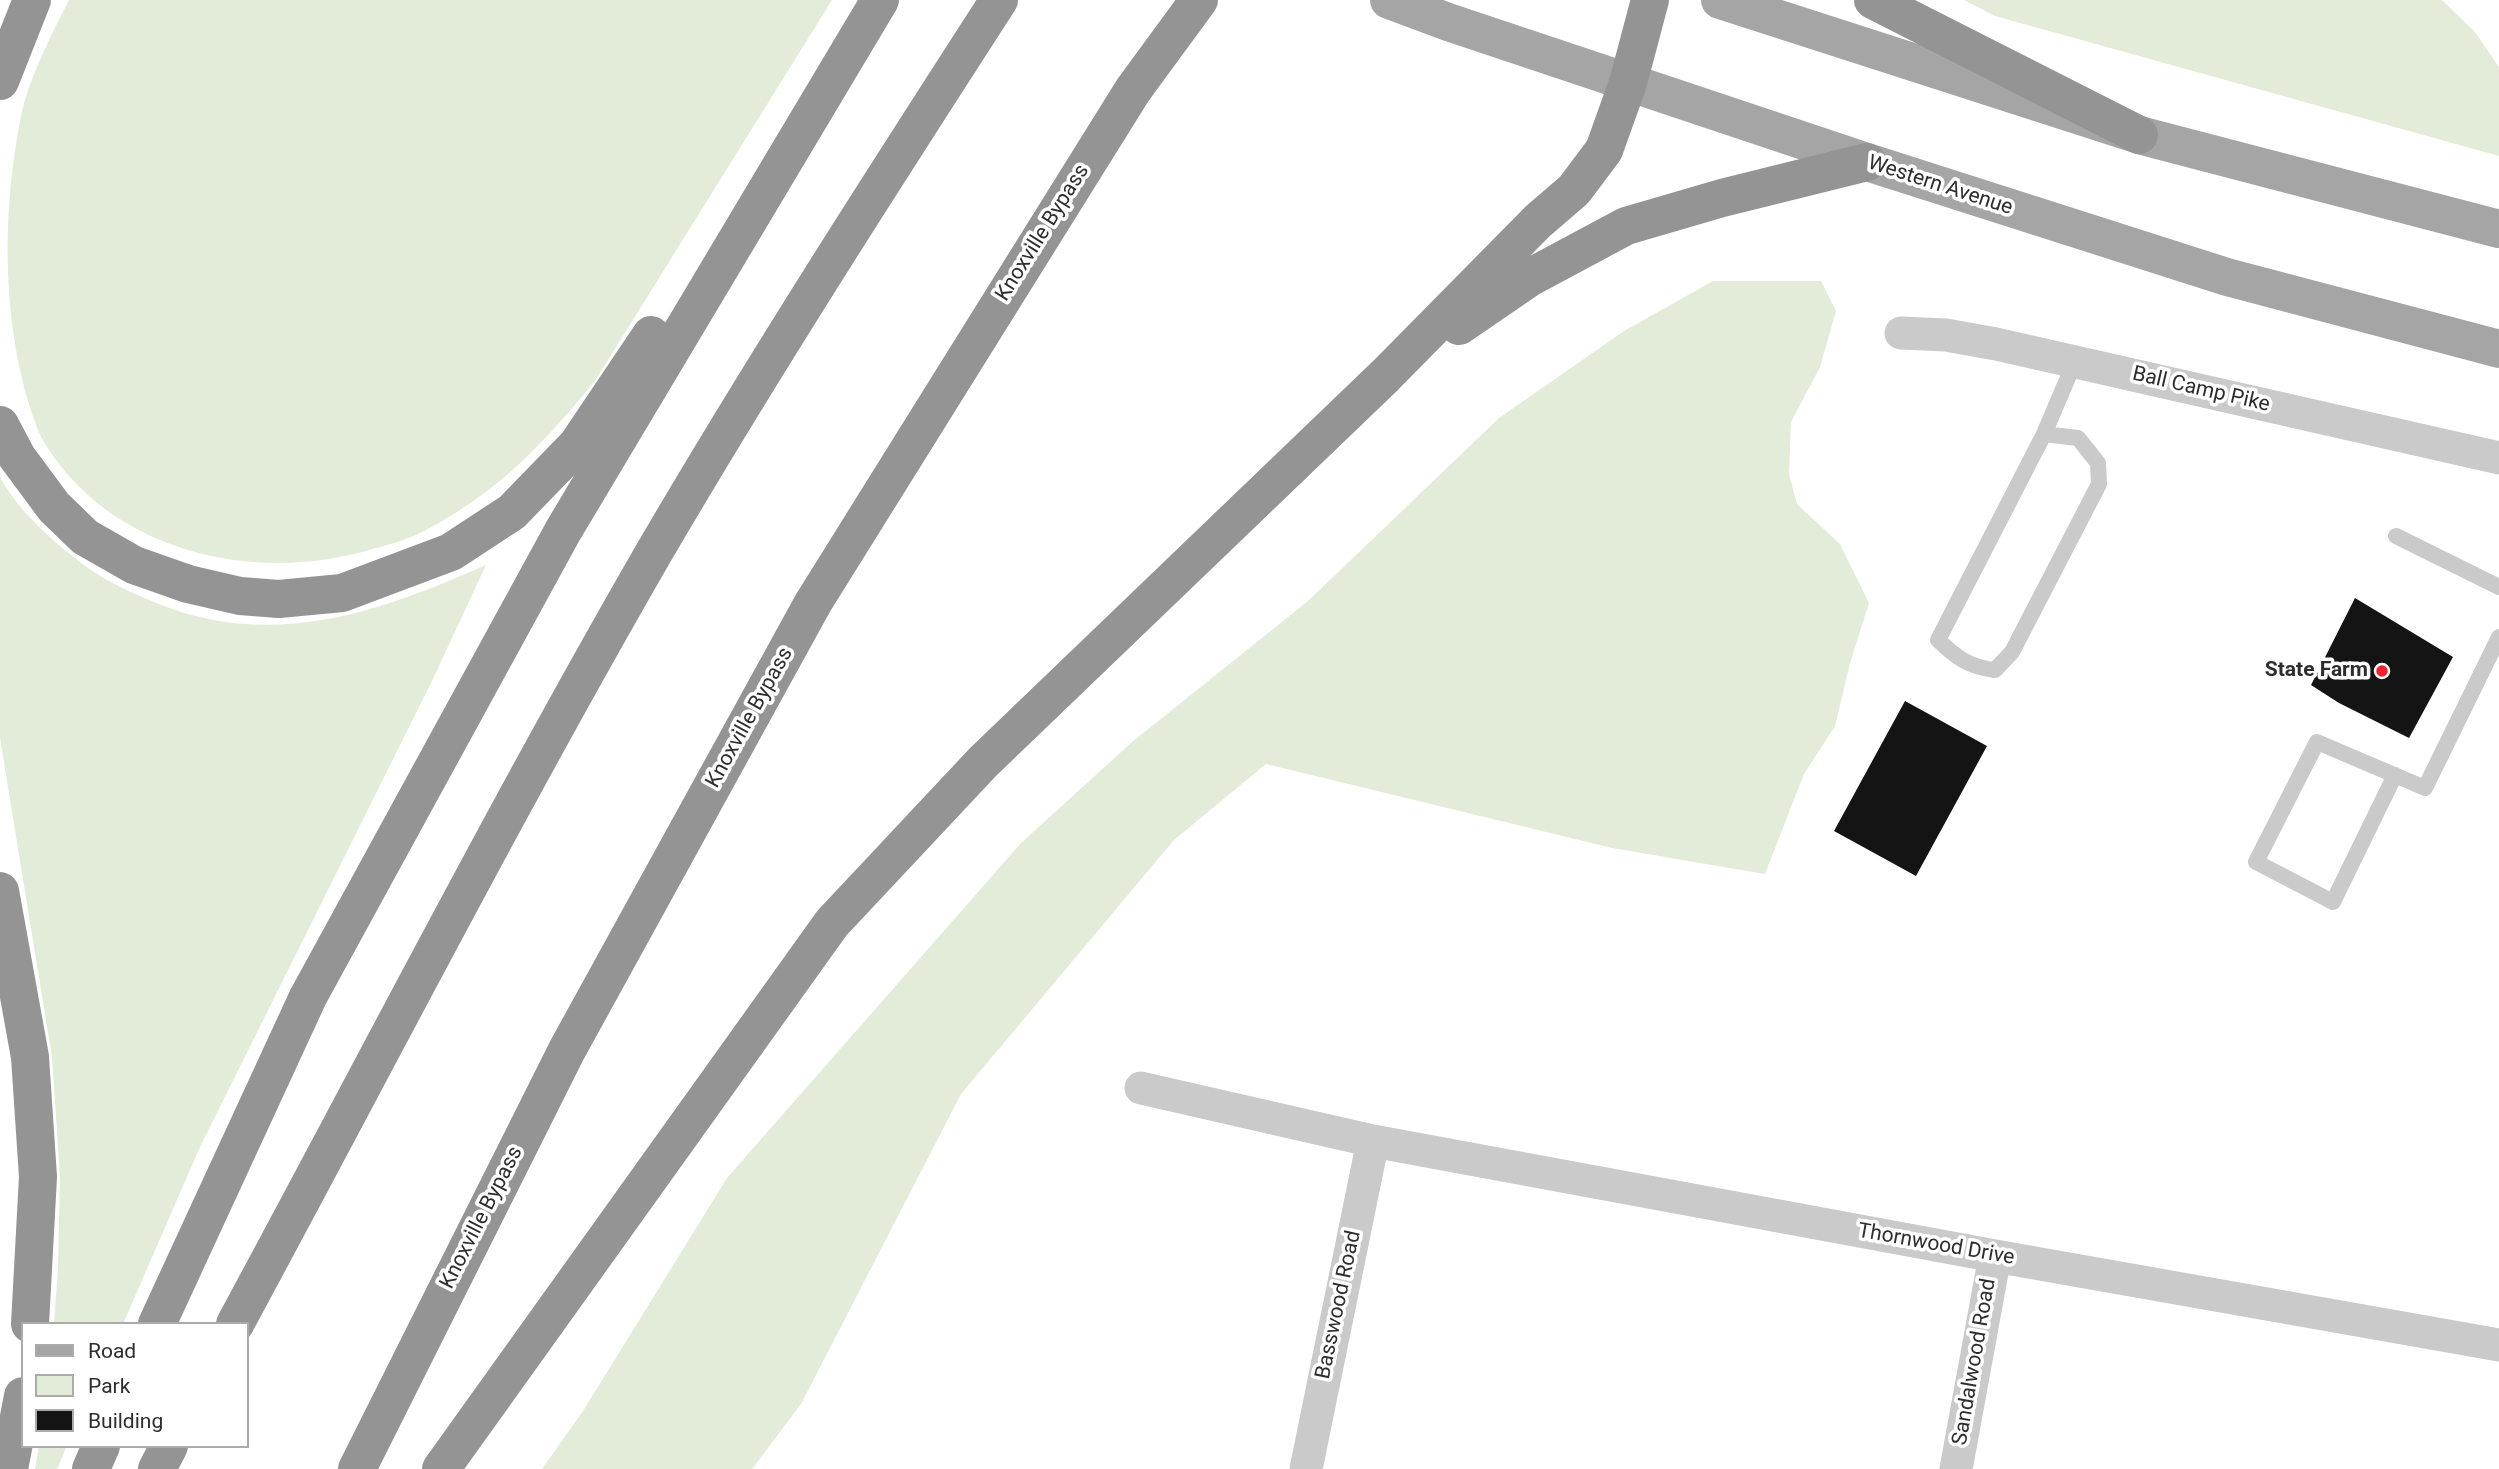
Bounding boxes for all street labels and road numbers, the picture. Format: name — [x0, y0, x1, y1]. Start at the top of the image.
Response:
street label: Western Avenue — [1864, 151, 2016, 221]
street label: Knoxville Bypass — [991, 160, 1095, 306]
street label: Ball Camp Pike — [2130, 362, 2272, 418]
street label: Knoxville Bypass — [701, 643, 799, 793]
street label: Knoxville Bypass — [435, 1143, 529, 1293]
street label: Thornwood Drive — [1856, 1219, 2016, 1271]
street label: Basswood Road — [1311, 1228, 1367, 1382]
street label: Sandalwood Road — [1948, 1277, 2002, 1447]

